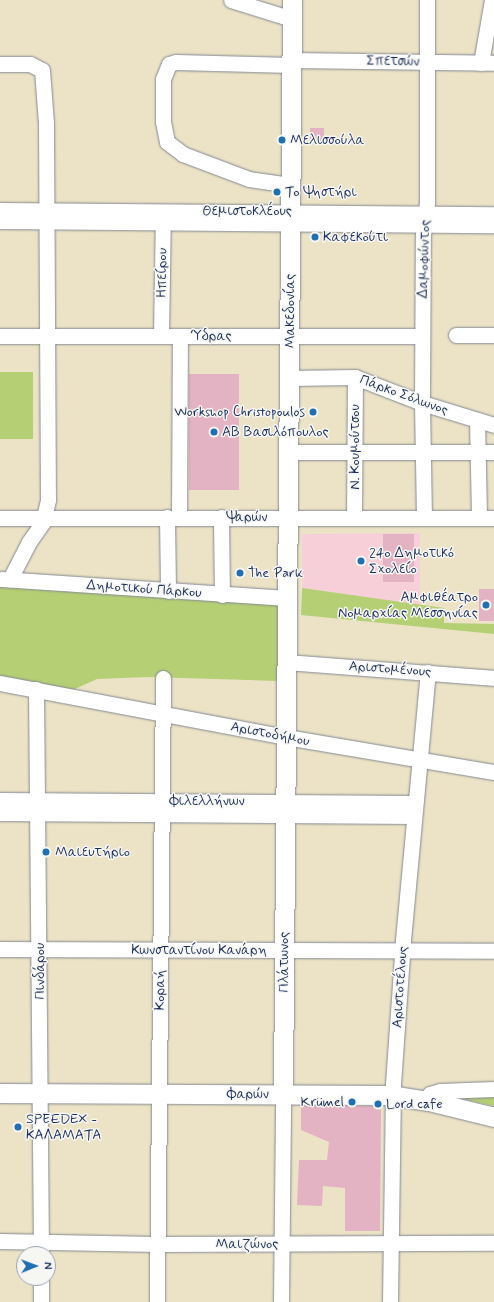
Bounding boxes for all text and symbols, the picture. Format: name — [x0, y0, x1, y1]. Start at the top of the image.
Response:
street label: Σπετσών — [366, 52, 420, 70]
place label: Μελισσούλα — [290, 132, 364, 148]
marker: Μελισσούλα — [277, 135, 287, 145]
place label: Το Ψηστήρι — [285, 184, 356, 200]
marker: Το Ψηστήρι — [272, 187, 282, 197]
street label: Θεμιστοκλέους — [202, 203, 292, 219]
street label: Δαμοφώντος — [414, 219, 434, 299]
place label: Καφεκούτι — [323, 229, 388, 245]
marker: Καφεκούτι — [310, 232, 320, 242]
street label: Ηπείρου — [153, 248, 171, 298]
street label: Μακεδονίας — [282, 274, 298, 348]
street label: Ύδρας — [190, 328, 232, 344]
street label: Πάρκο Σόλωνος — [358, 371, 450, 419]
place label: Workshop Christopoulos — [170, 404, 305, 420]
street label: Ν. Κουμούτσου — [347, 404, 363, 490]
marker: Workshop Christopoulos — [308, 407, 318, 417]
place label: ΑΒ Βασιλόπουλος — [222, 424, 329, 440]
marker: ΑΒ Βασιλόπουλος — [209, 427, 219, 437]
street label: Ψαρών — [227, 509, 267, 525]
place label: 24ο Δημοτικό Σχολείο — [369, 545, 454, 578]
marker: 24ο Δημοτικό Σχολείο — [356, 556, 366, 566]
place label: The Park — [248, 565, 301, 581]
marker: The Park — [235, 568, 245, 578]
street label: Δημοτικού Πάρκου — [86, 577, 202, 601]
place label: Αμφιθέατρο Νομαρχίας Μεσσηνίας — [338, 589, 478, 622]
marker: Αμφιθέατρο Νομαρχίας Μεσσηνίας — [481, 600, 491, 610]
street label: Αριστομένους — [348, 658, 432, 680]
street label: Αριστοδήμου — [229, 718, 311, 750]
street label: Φιλελλήνων — [169, 793, 245, 809]
place label: Μαιευτήριο — [55, 844, 130, 860]
marker: Μαιευτήριο — [40, 846, 52, 858]
street label: Πλάτωνος — [276, 931, 292, 993]
street label: Κωνσταντίνου Κανάρη — [131, 942, 267, 958]
street label: Πινδάρου — [32, 943, 48, 999]
street label: Αριστοτέλους — [389, 945, 411, 1029]
street label: Κοραή — [152, 970, 168, 1010]
street label: Φαρών — [227, 1086, 269, 1102]
place label: Krümel — [301, 1094, 344, 1110]
place label: Lord cafe — [386, 1096, 443, 1112]
marker: Krümel — [347, 1097, 357, 1107]
marker: Lord cafe — [373, 1099, 383, 1109]
place label: SPEEDEX - ΚΑΛΑΜΑΤΑ — [26, 1111, 102, 1144]
marker: SPEEDEX - ΚΑΛΑΜΑΤΑ — [13, 1122, 23, 1132]
street label: Μαιζώνος — [216, 1236, 278, 1252]
north arrow — [16, 1246, 56, 1286]
text: N — [40, 1262, 54, 1270]

